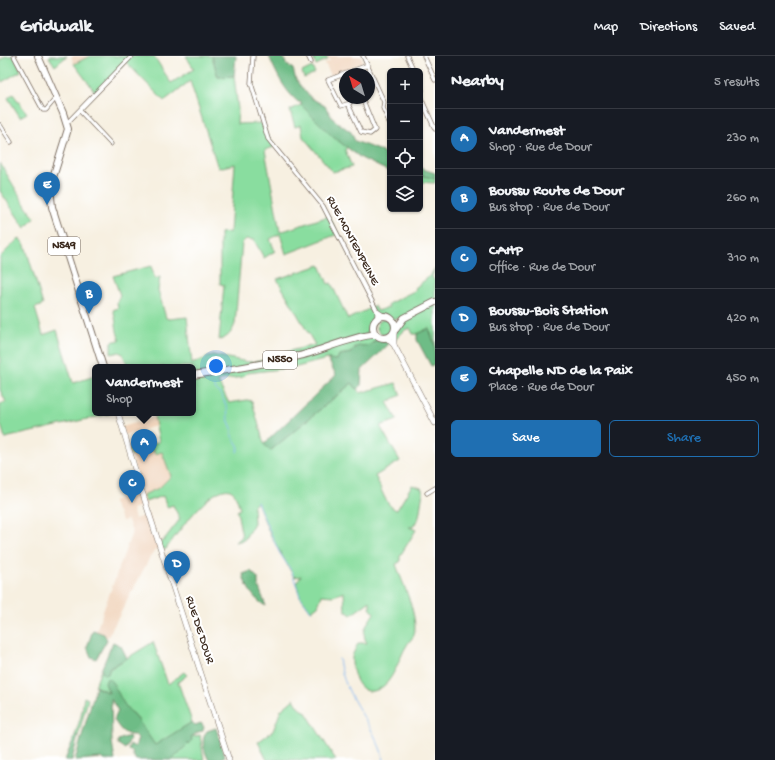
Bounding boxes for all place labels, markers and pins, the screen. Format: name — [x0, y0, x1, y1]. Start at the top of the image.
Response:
pin: E — [34, 172, 60, 205]
pin: B — [76, 281, 102, 314]
pin: A — [131, 429, 157, 462]
pin: C — [119, 470, 145, 503]
pin: D — [164, 551, 190, 584]

